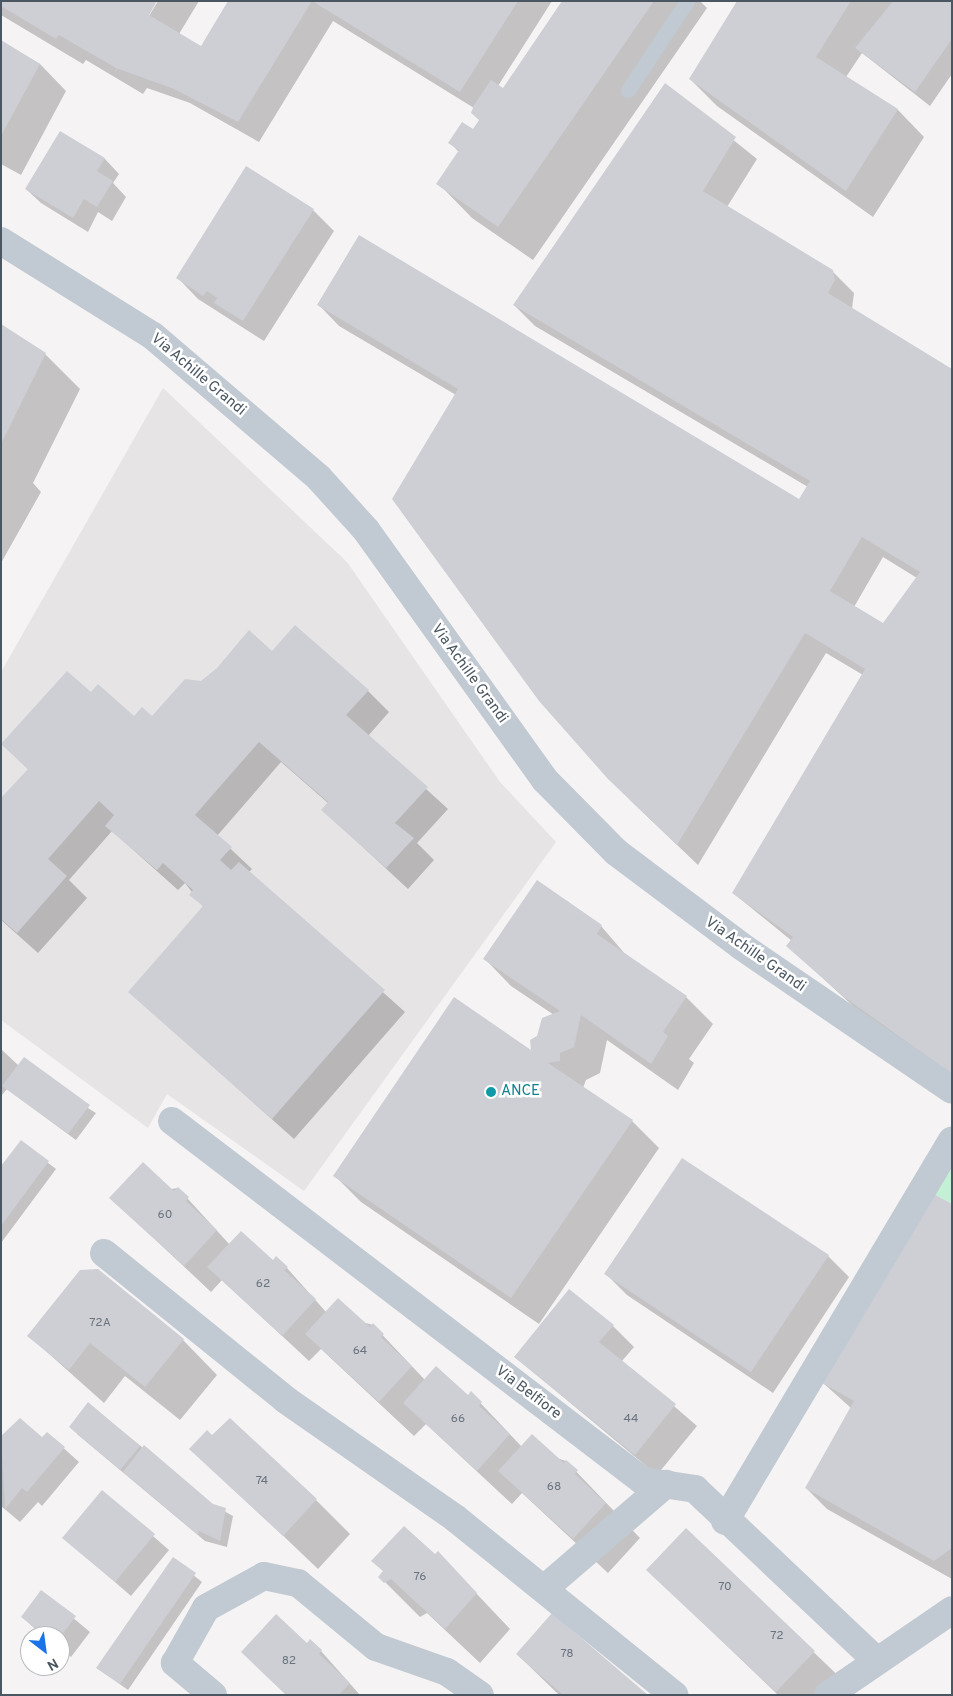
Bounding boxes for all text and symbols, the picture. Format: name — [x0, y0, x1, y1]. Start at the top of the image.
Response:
street label: Via Achille Grandi — [147, 330, 249, 420]
street label: Via Achille Grandi — [427, 621, 511, 727]
street label: Via Achille Grandi — [701, 913, 809, 997]
place label: ANCE — [501, 1083, 540, 1101]
marker: ANCE — [485, 1086, 497, 1098]
house number: 60 — [158, 1209, 172, 1223]
house number: 62 — [256, 1278, 270, 1292]
house number: 72A — [89, 1317, 111, 1331]
house number: 64 — [353, 1345, 367, 1359]
street label: Via Belfiore — [492, 1362, 564, 1424]
house number: 66 — [451, 1413, 465, 1427]
house number: 44 — [624, 1413, 638, 1427]
house number: 74 — [256, 1475, 268, 1489]
house number: 68 — [547, 1481, 561, 1495]
house number: 76 — [414, 1571, 426, 1585]
house number: 70 — [718, 1581, 732, 1595]
north arrow — [20, 1626, 70, 1676]
house number: 72 — [770, 1630, 784, 1644]
house number: 78 — [560, 1648, 574, 1662]
text: N — [44, 1654, 61, 1673]
house number: 82 — [282, 1655, 296, 1669]

